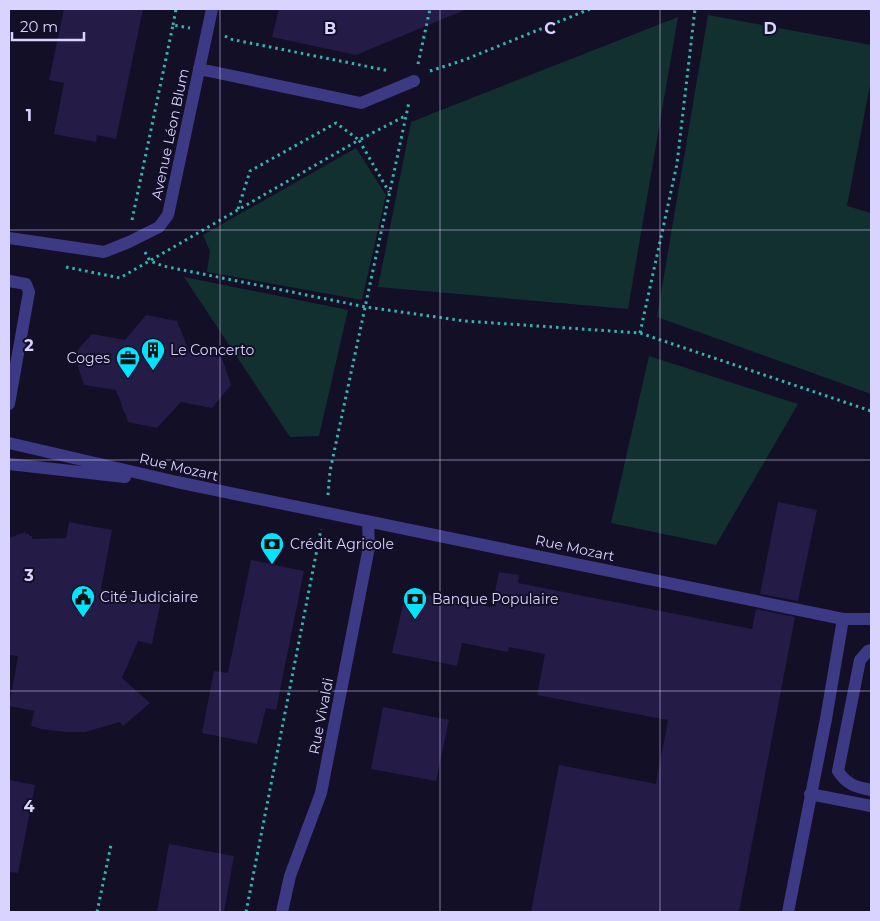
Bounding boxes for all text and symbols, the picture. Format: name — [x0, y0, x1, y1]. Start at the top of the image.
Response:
scale bar — [12, 10, 85, 42]
text: 20 m — [20, 17, 58, 36]
text: B — [324, 19, 336, 38]
text: C — [544, 19, 556, 38]
text: D — [763, 19, 777, 38]
street label: Avenue Léon Blum — [147, 67, 193, 201]
text: 1 — [26, 106, 32, 125]
text: 2 — [24, 336, 34, 355]
building icon: Le Concerto — [140, 337, 166, 371]
place label: Le Concerto — [170, 341, 255, 359]
office icon: Coges — [115, 345, 141, 379]
place label: Coges — [67, 349, 110, 367]
street label: Rue Mozart — [138, 449, 221, 485]
bank icon: Crédit Agricole — [259, 531, 285, 565]
street label: Rue Mozart — [534, 531, 617, 565]
place label: Crédit Agricole — [290, 535, 394, 553]
text: 3 — [23, 566, 34, 585]
public building icon: Cité Judiciaire — [70, 584, 96, 618]
bank icon: Banque Populaire — [402, 586, 428, 620]
place label: Cité Judiciaire — [100, 588, 198, 606]
place label: Banque Populaire — [432, 590, 559, 608]
street label: Rue Vivaldi — [305, 676, 337, 756]
text: 4 — [23, 797, 35, 816]

